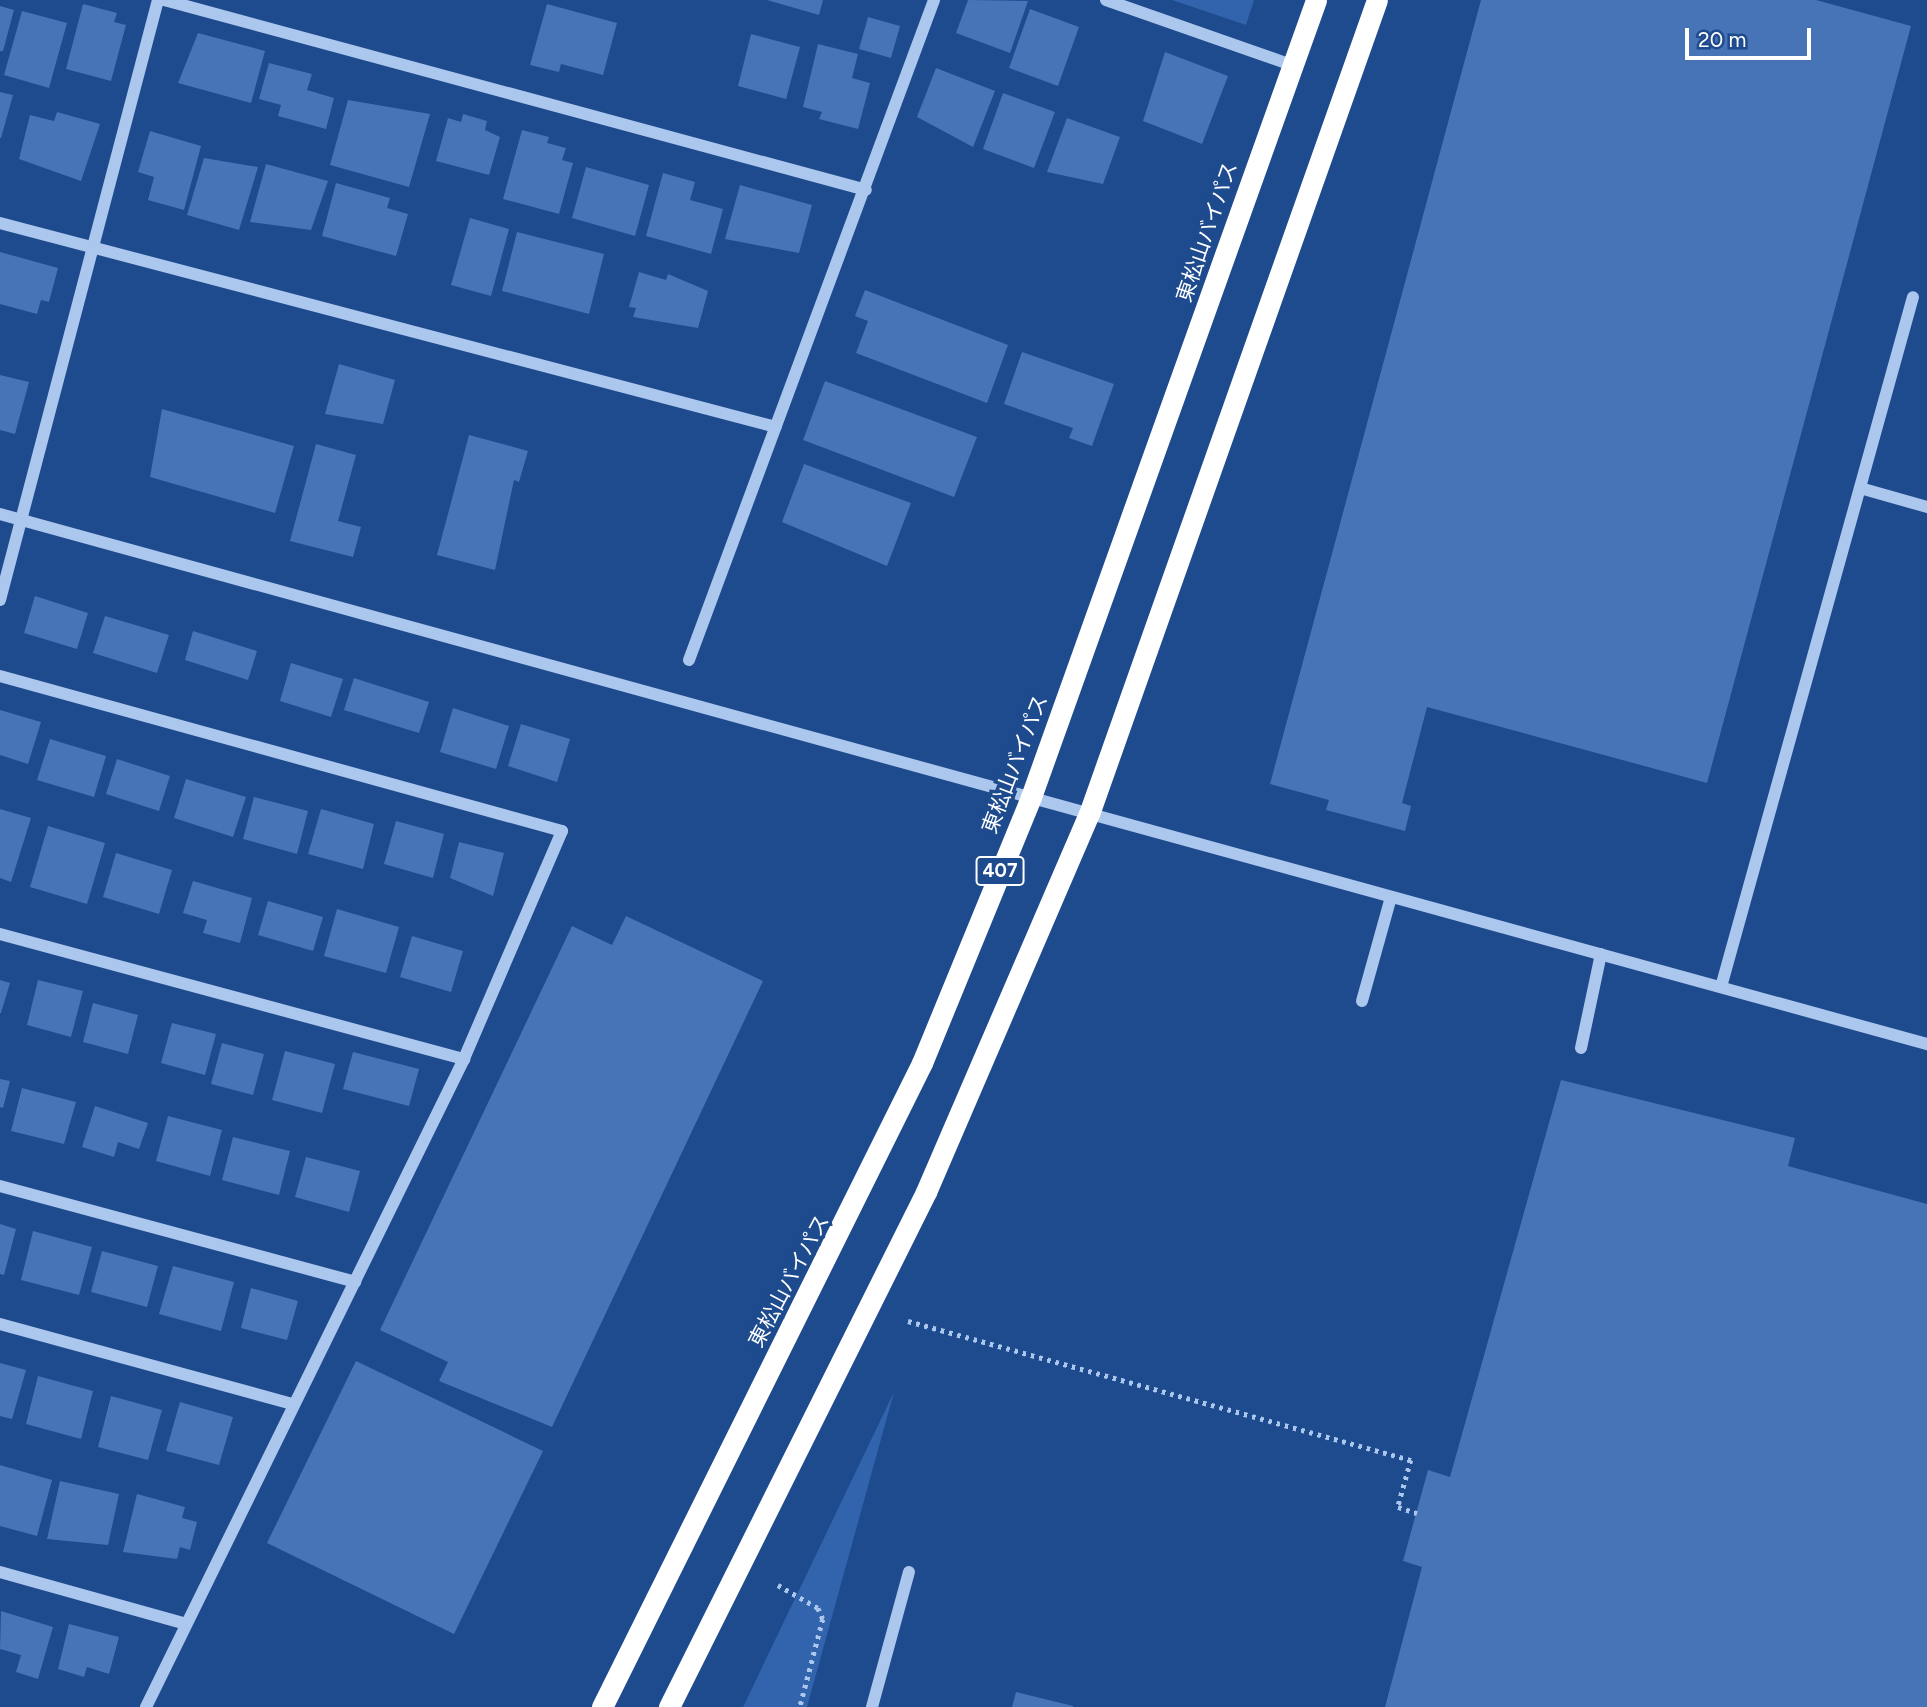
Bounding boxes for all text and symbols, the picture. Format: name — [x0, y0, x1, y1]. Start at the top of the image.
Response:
scale bar — [1689, 14, 1815, 58]
text: 20 m — [1698, 27, 1746, 52]
street label: 東松山バイパス — [1171, 158, 1243, 306]
street label: 東松山バイパス — [977, 691, 1053, 837]
road number: 407 — [976, 856, 1024, 886]
street label: 東松山バイパス — [743, 1210, 835, 1352]

